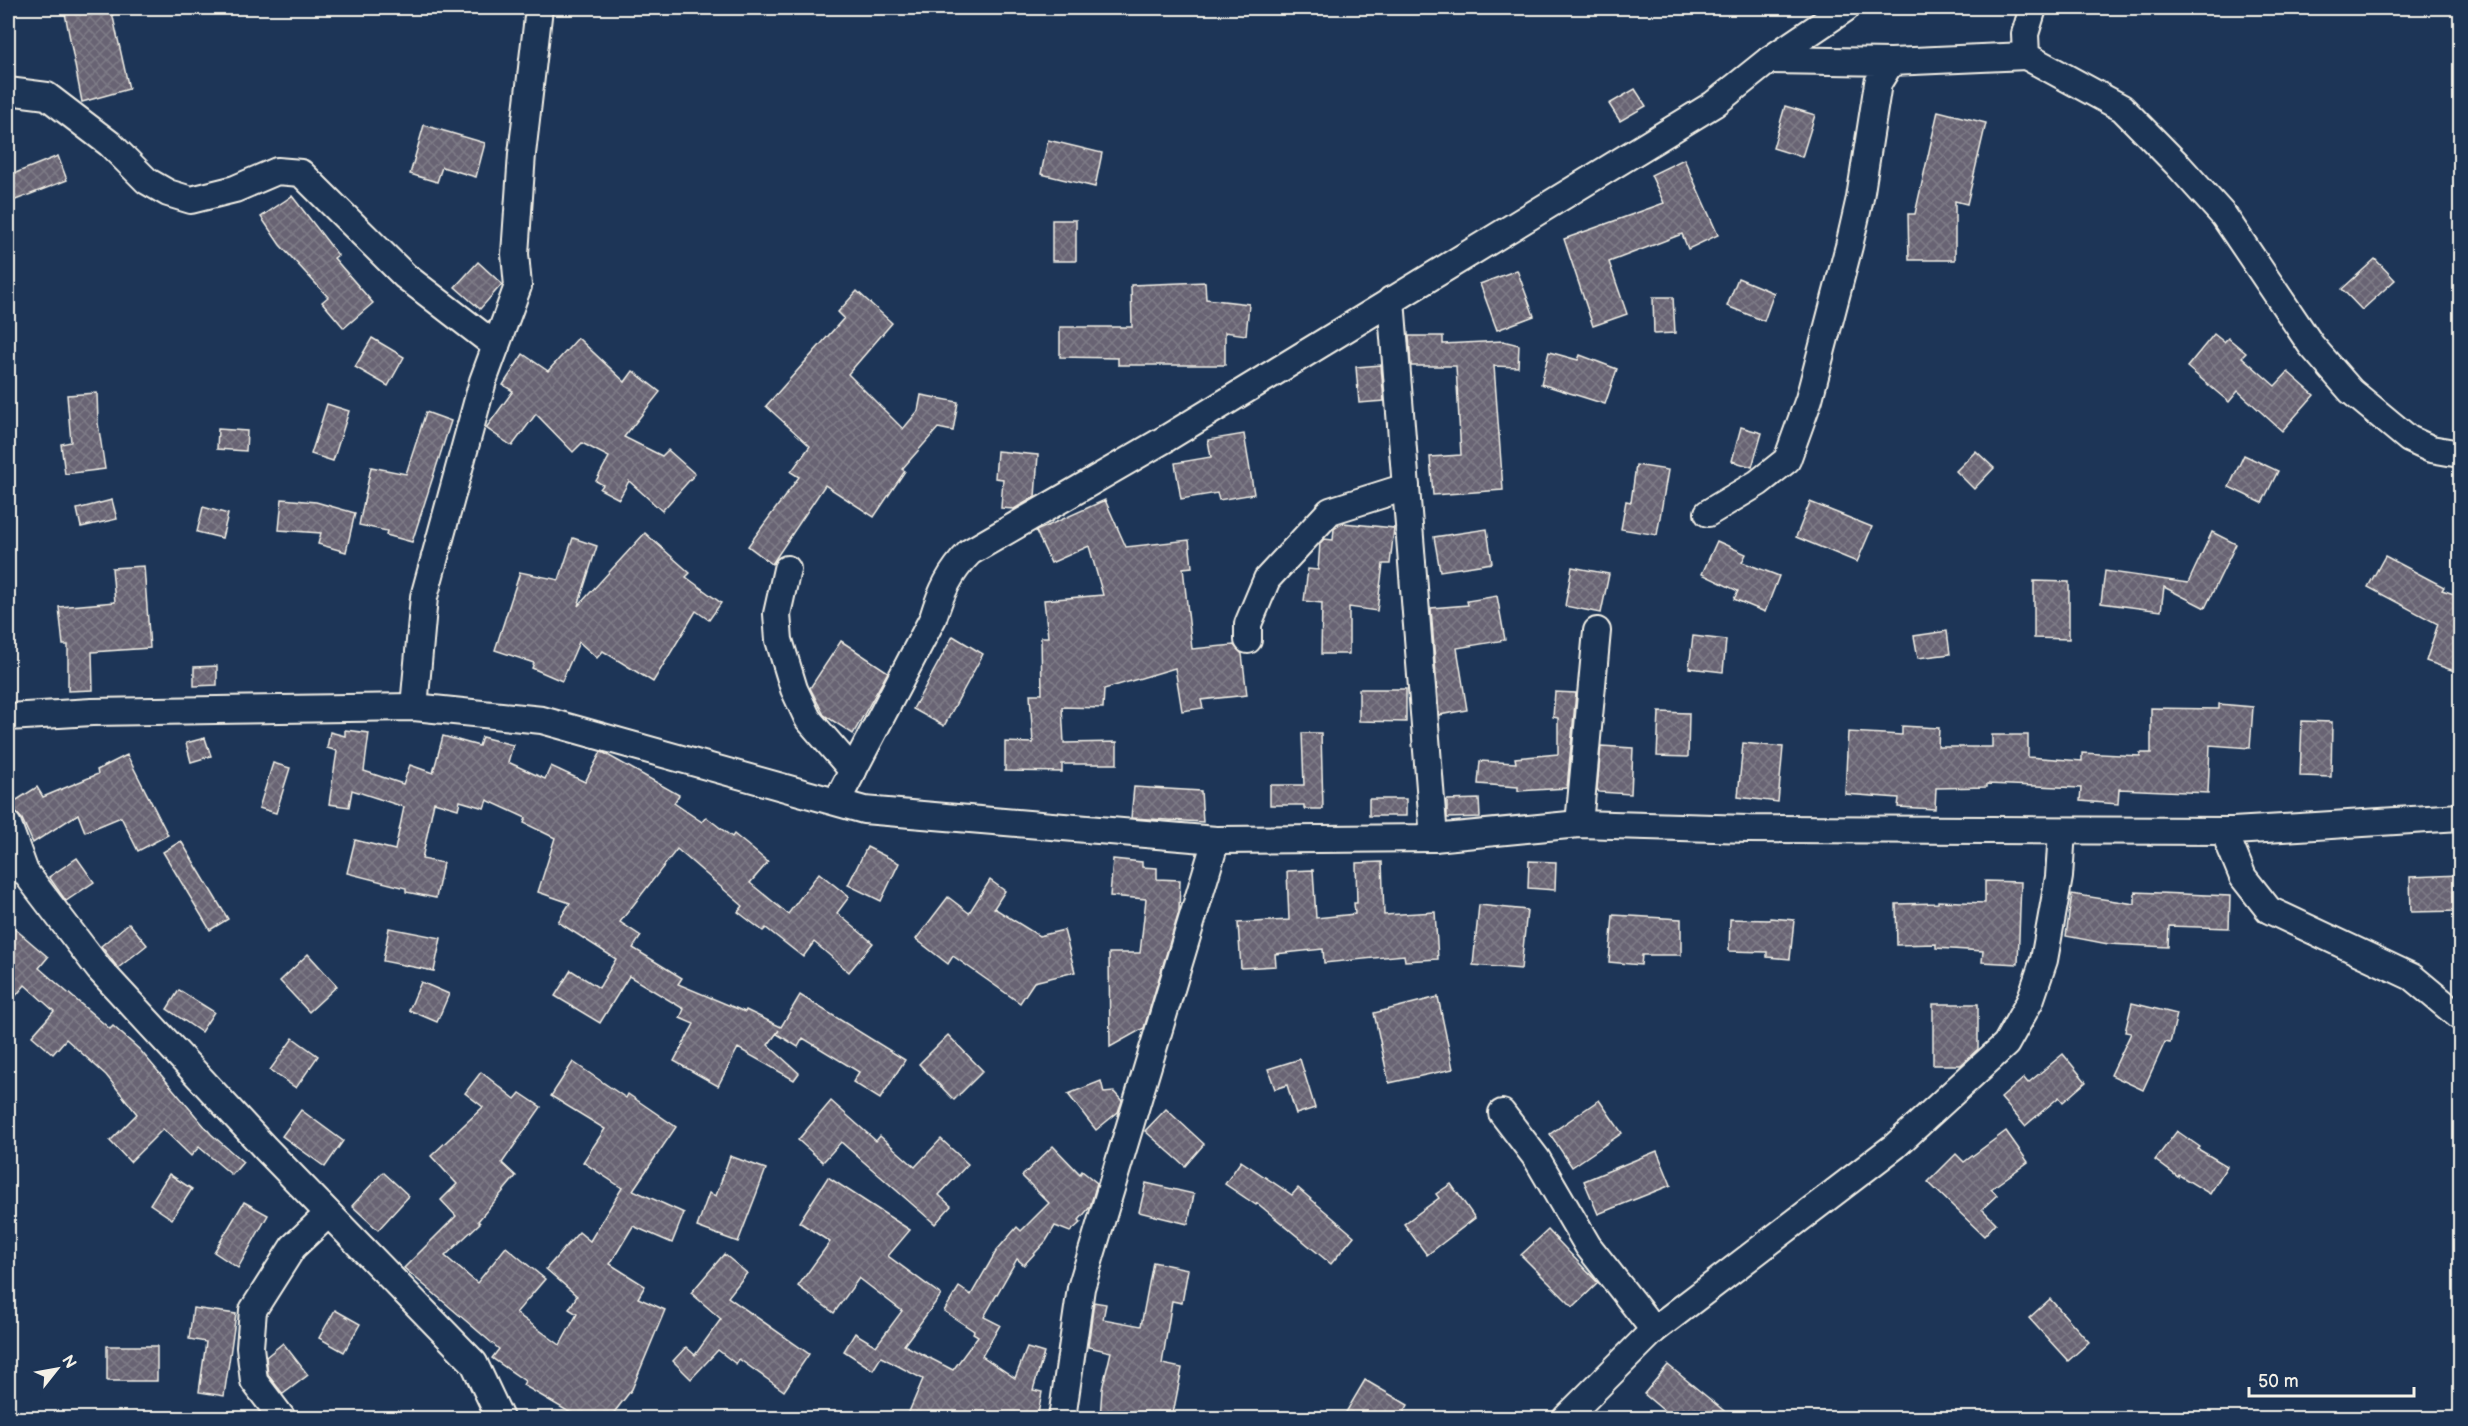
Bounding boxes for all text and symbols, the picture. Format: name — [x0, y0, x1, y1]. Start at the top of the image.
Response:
north arrow — [27, 1339, 87, 1399]
text: N — [57, 1352, 80, 1372]
scale bar — [2249, 1360, 2414, 1398]
text: 50 m — [2258, 1371, 2299, 1392]

